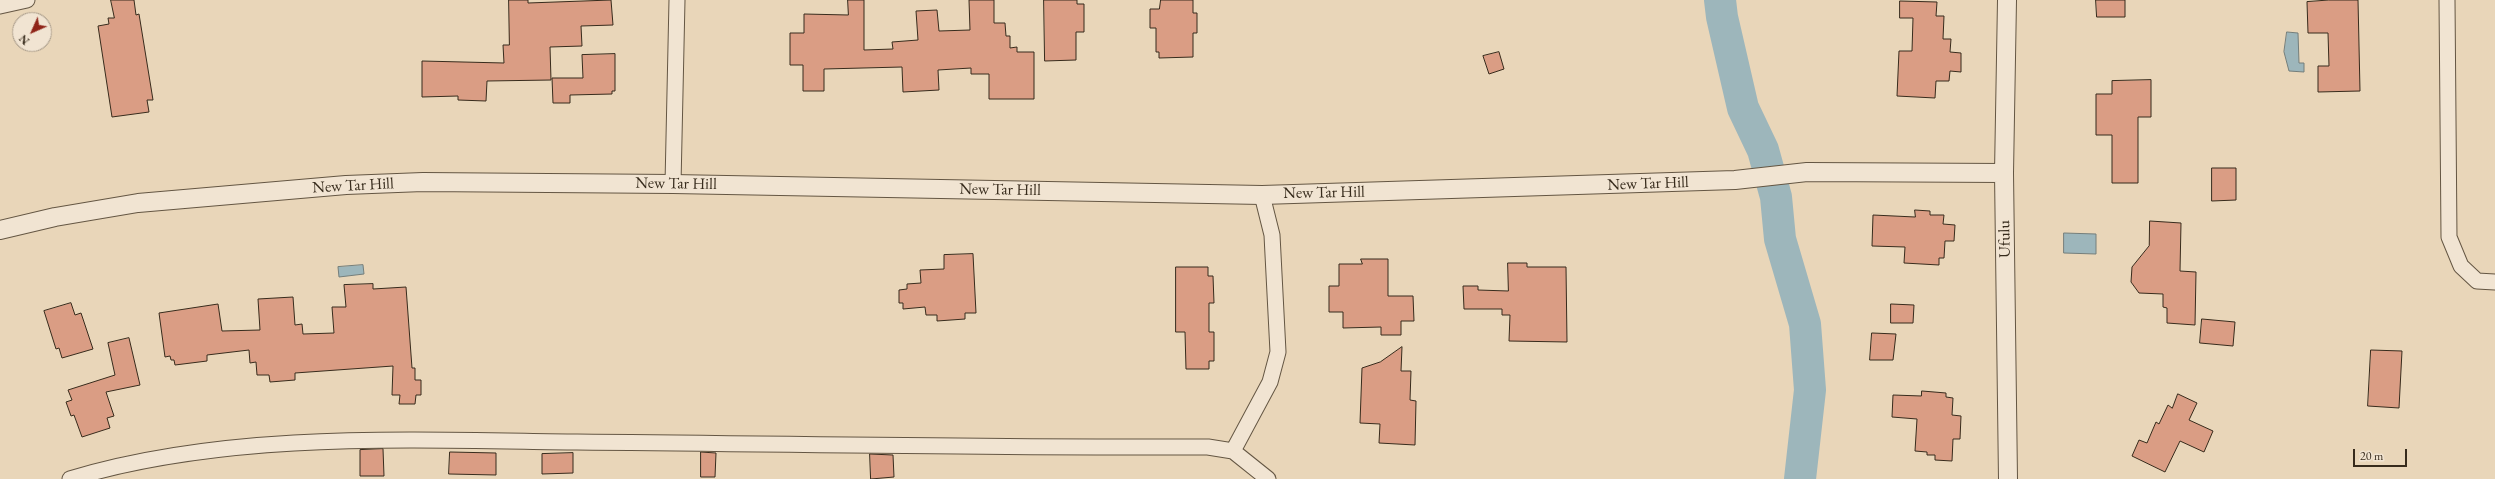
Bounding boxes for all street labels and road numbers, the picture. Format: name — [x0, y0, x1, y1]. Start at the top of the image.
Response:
street label: New Tar Hill — [1607, 173, 1689, 195]
street label: New Tar Hill — [312, 174, 394, 198]
street label: New Tar Hill — [635, 174, 717, 194]
street label: New Tar Hill — [959, 180, 1041, 200]
street label: New Tar Hill — [1283, 183, 1365, 203]
street label: Ufulu — [1995, 220, 2015, 258]

